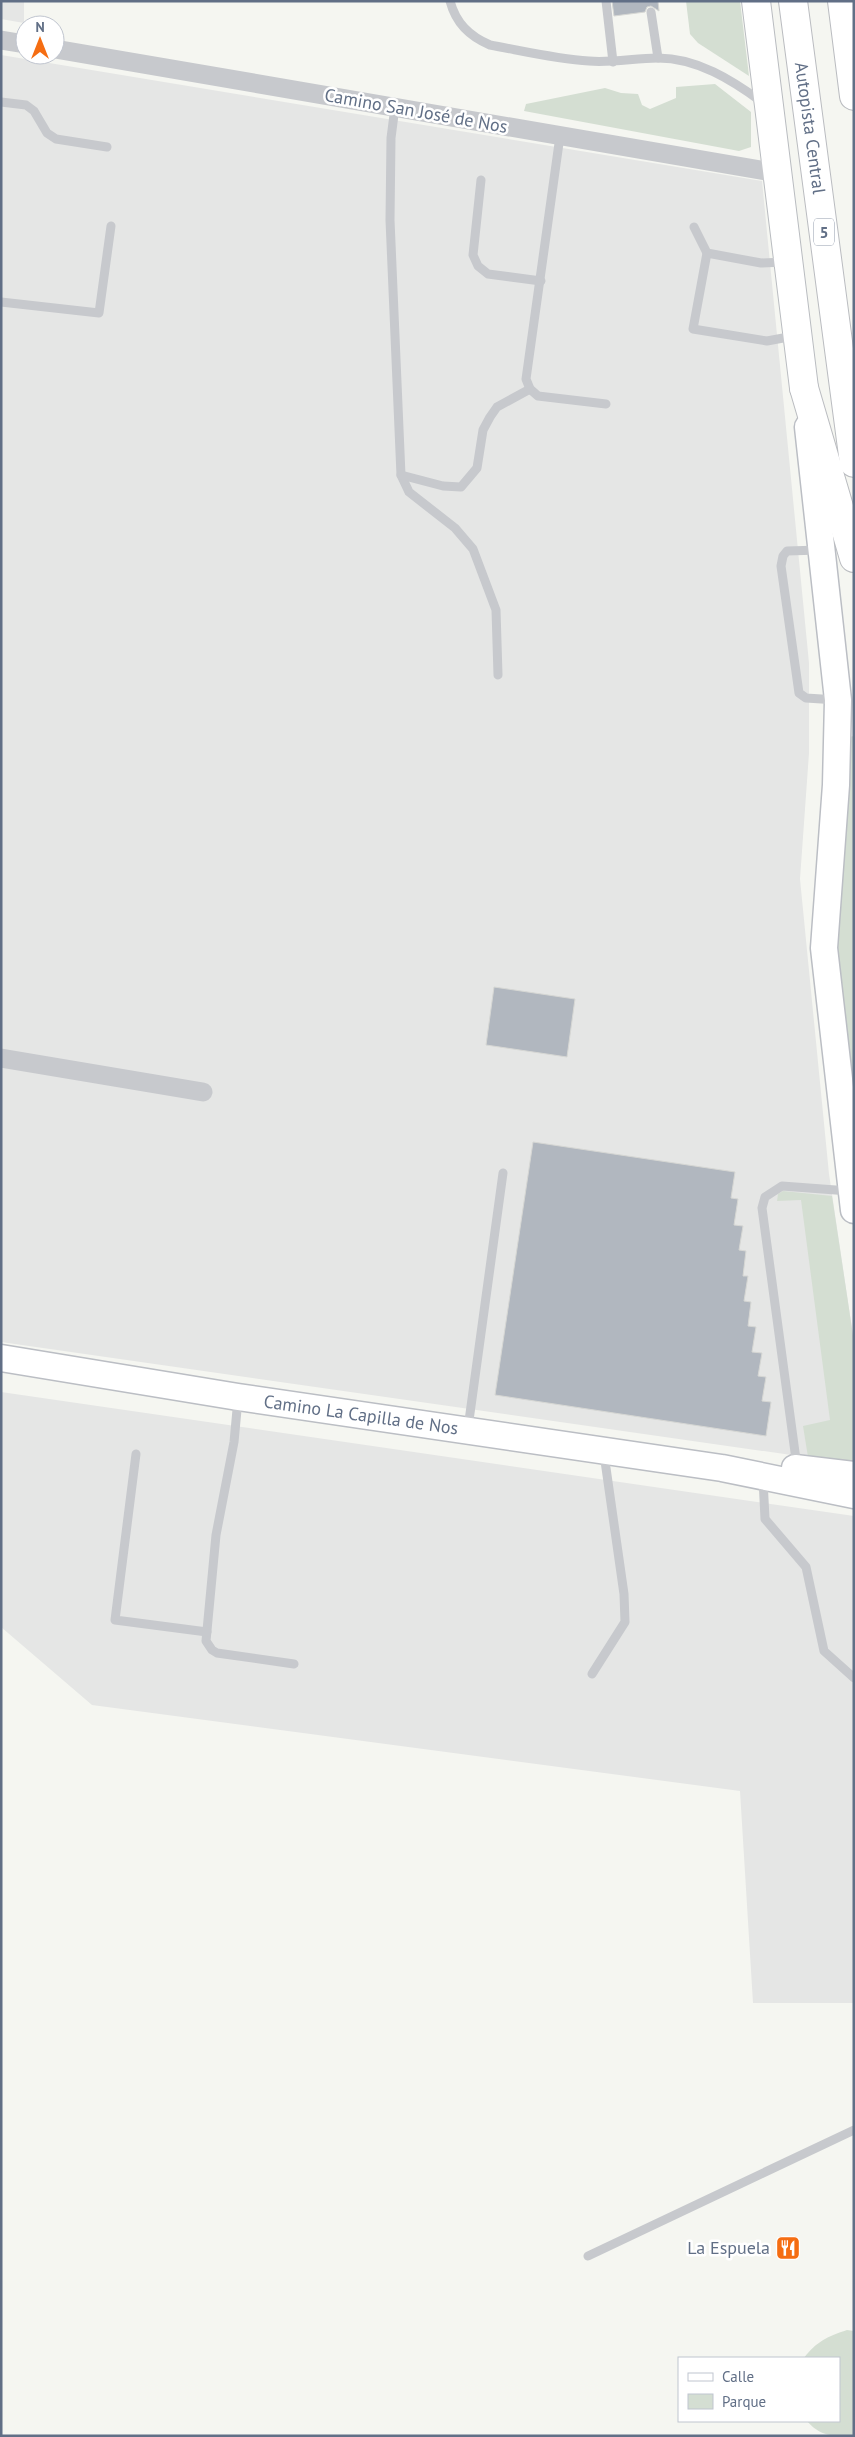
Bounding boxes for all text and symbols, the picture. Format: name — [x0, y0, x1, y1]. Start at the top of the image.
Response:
north arrow — [15, 15, 65, 65]
text: N — [35, 18, 45, 36]
street label: Autopista Central — [790, 61, 831, 196]
street label: Camino San José de Nos — [323, 83, 509, 138]
road number: 5 — [814, 218, 834, 246]
street label: Camino La Capilla de Nos — [262, 1389, 460, 1440]
restaurant icon: La Espuela — [775, 2235, 801, 2261]
place label: La Espuela — [687, 2236, 770, 2259]
legend — [678, 2357, 840, 2422]
text: Calle — [722, 2367, 754, 2386]
text: Parque — [722, 2392, 766, 2411]

